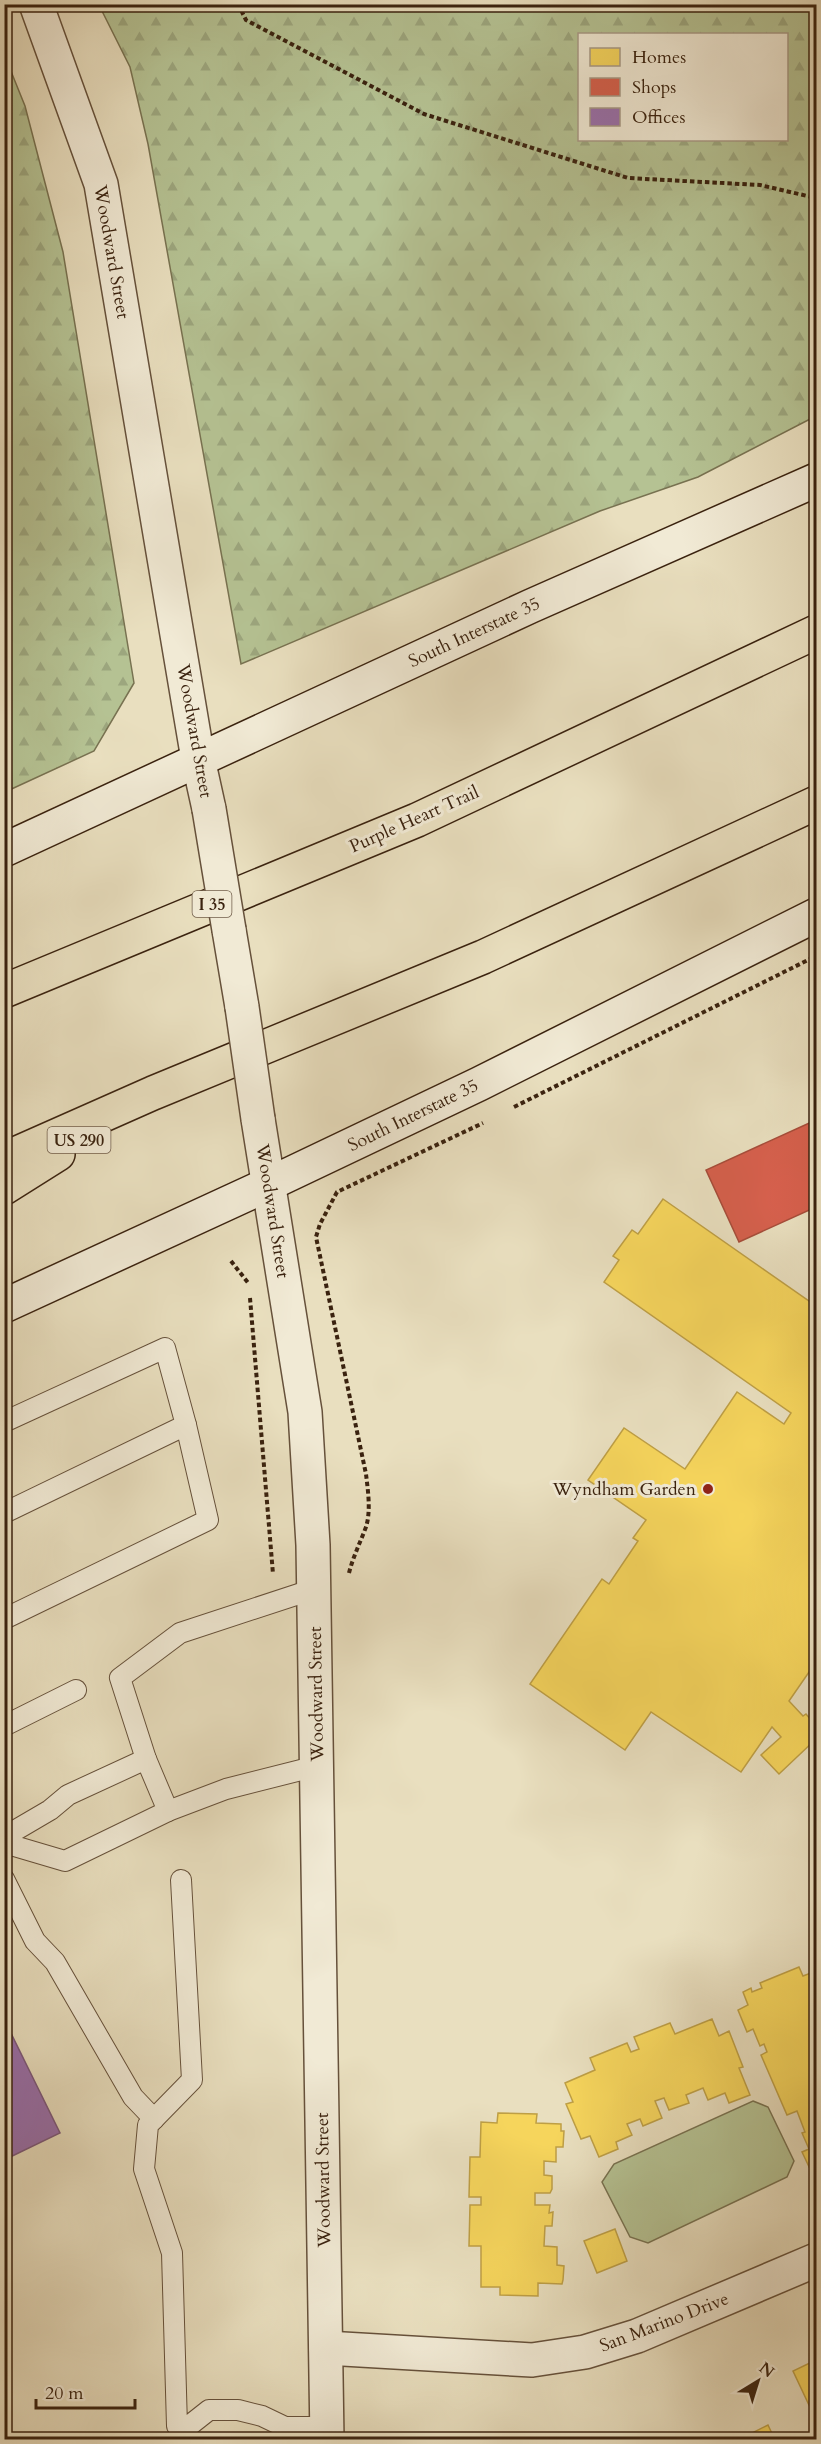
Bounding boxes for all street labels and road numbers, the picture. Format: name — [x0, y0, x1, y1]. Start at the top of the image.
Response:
street label: Woodward Street — [87, 182, 136, 321]
street label: South Interstate 35 — [404, 591, 544, 674]
street label: Woodward Street — [170, 661, 219, 800]
street label: Purple Heart Trail — [345, 779, 483, 859]
road number: I 35 — [192, 891, 232, 917]
street label: South Interstate 35 — [344, 1073, 483, 1158]
road number: US 290 — [48, 1127, 110, 1153]
street label: Woodward Street — [249, 1141, 295, 1280]
street label: Woodward Street — [303, 1626, 330, 1763]
street label: Woodward Street — [310, 2112, 337, 2249]
street label: San Marino Drive — [596, 2286, 732, 2359]

